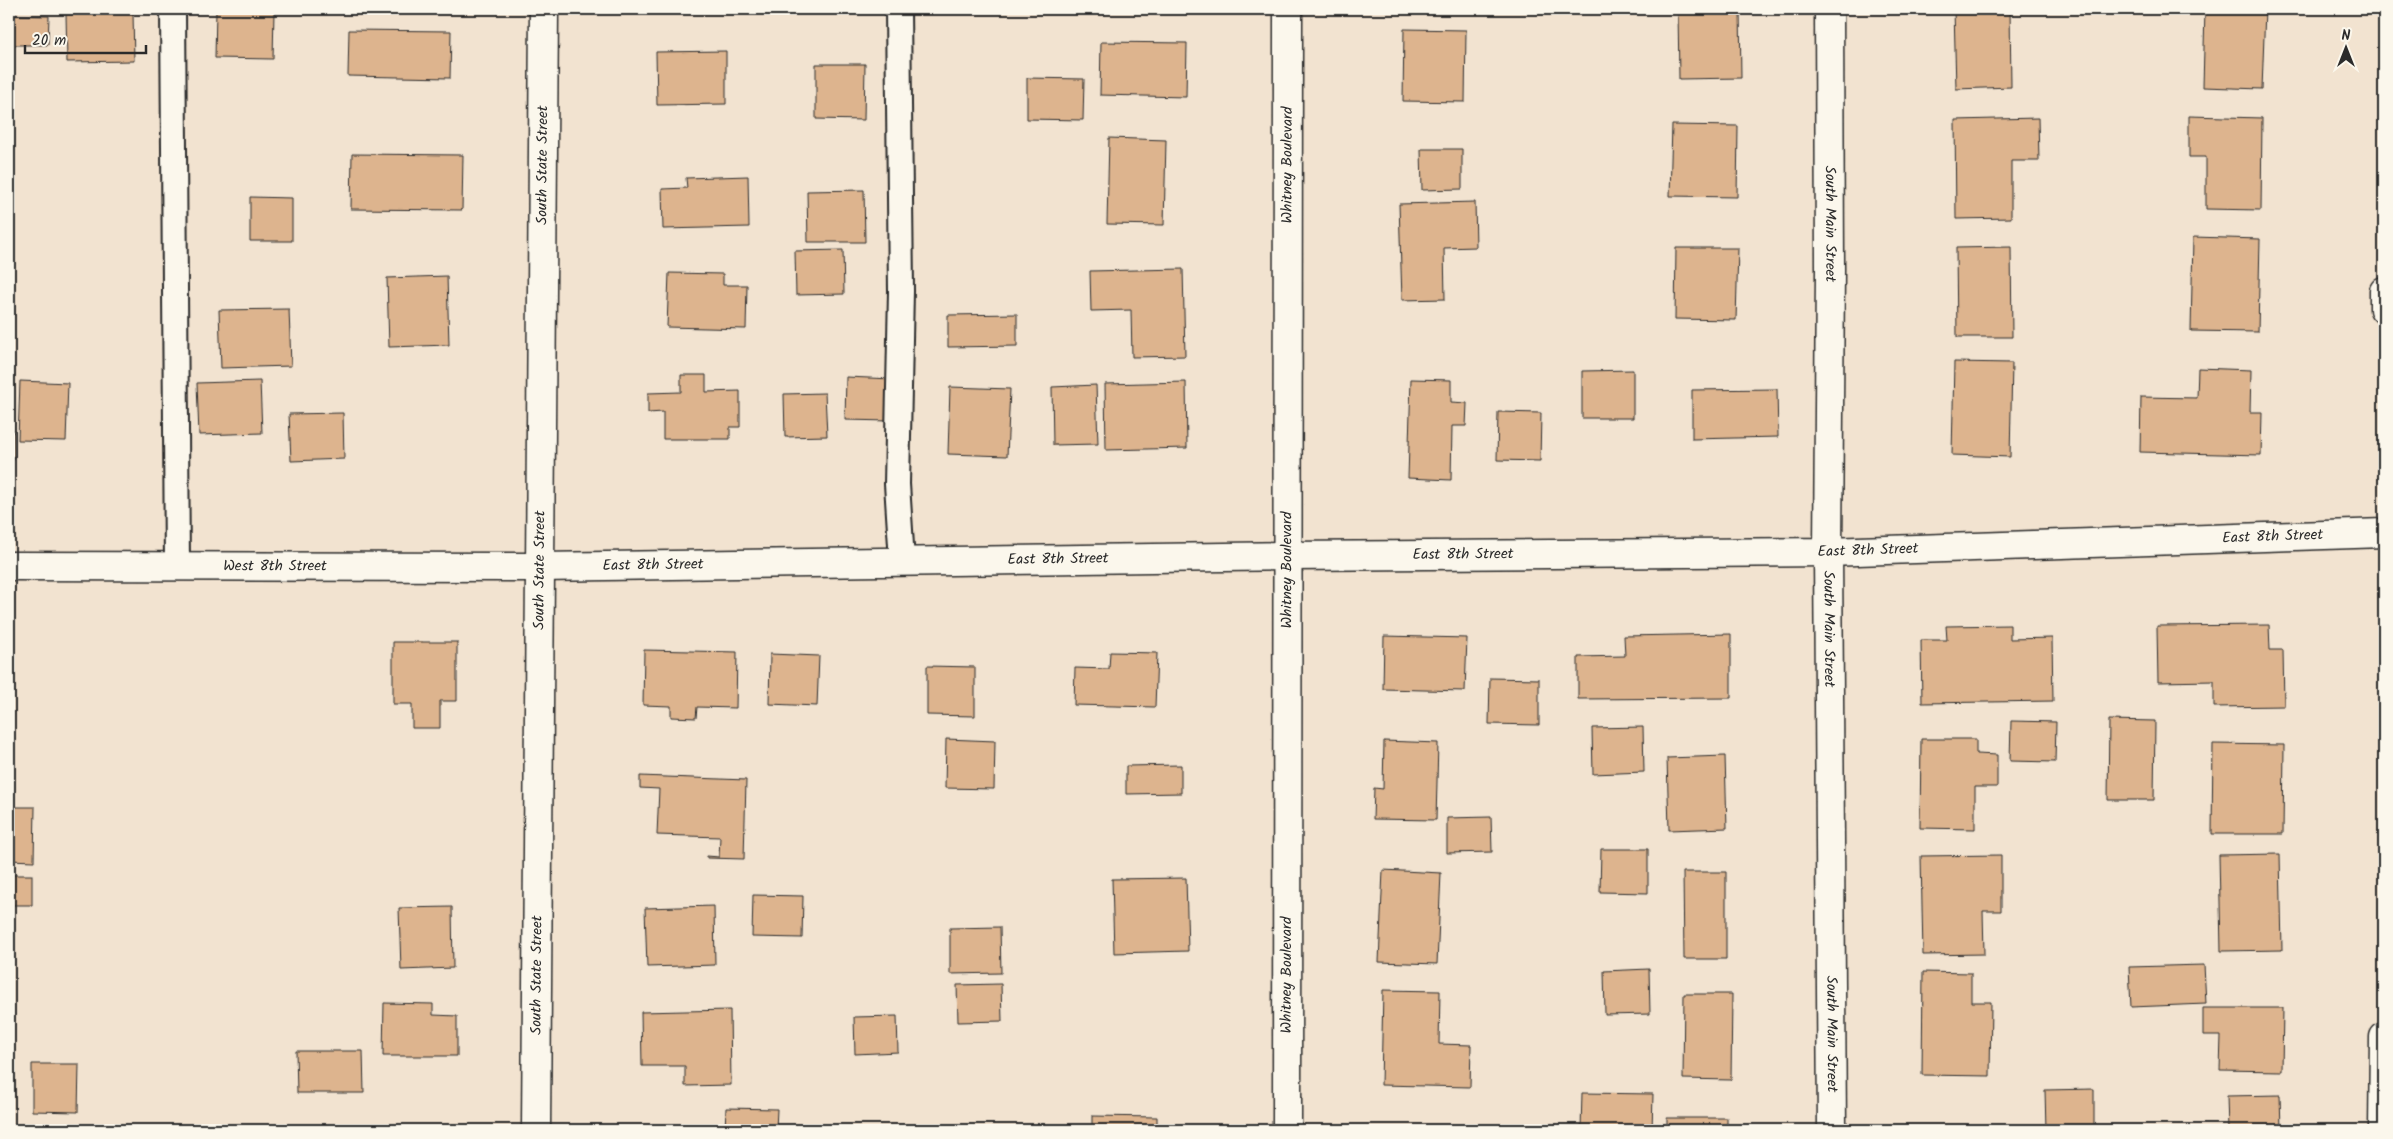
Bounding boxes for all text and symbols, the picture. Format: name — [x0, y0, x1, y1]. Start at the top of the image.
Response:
scale bar — [25, 22, 146, 54]
north arrow — [2320, 22, 2370, 72]
text: N — [2342, 25, 2351, 47]
text: 20 m — [32, 29, 66, 53]
street label: South State Street — [530, 105, 555, 225]
street label: Whitney Boulevard — [1276, 106, 1300, 223]
street label: South Main Street — [1818, 166, 1842, 282]
street label: South State Street — [528, 510, 552, 630]
street label: Whitney Boulevard — [1275, 511, 1300, 628]
street label: East 8th Street — [2222, 523, 2324, 551]
street label: East 8th Street — [1817, 537, 1919, 564]
street label: East 8th Street — [1412, 542, 1514, 567]
street label: East 8th Street — [1007, 547, 1109, 572]
street label: East 8th Street — [602, 553, 704, 578]
street label: West 8th Street — [223, 554, 327, 579]
street label: South Main Street — [1816, 571, 1841, 687]
street label: South State Street — [525, 915, 550, 1035]
street label: Whitney Boulevard — [1275, 916, 1299, 1033]
street label: South Main Street — [1819, 976, 1844, 1092]

